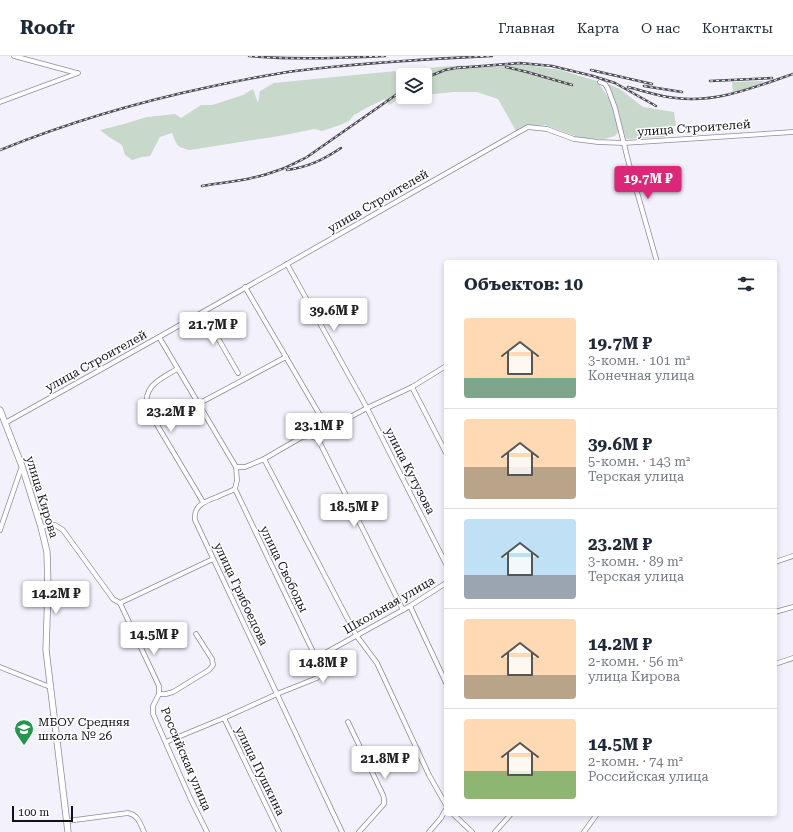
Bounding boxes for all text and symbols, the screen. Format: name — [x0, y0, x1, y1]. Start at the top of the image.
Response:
text: Roofr — [20, 16, 75, 39]
text: Главная — [498, 20, 555, 36]
text: Карта — [577, 20, 619, 36]
text: О нас — [641, 20, 680, 36]
text: Контакты — [702, 20, 773, 36]
map controls — [396, 68, 432, 104]
button: layers — [396, 68, 432, 104]
street label: улица Строителей — [637, 117, 751, 139]
street label: улица Строителей — [325, 166, 431, 236]
pin: 19.7M ₽ — [611, 166, 685, 200]
text: 19.7M ₽ — [623, 171, 673, 186]
icon: filters — [735, 273, 757, 295]
text: Объектов: 10 — [464, 274, 583, 294]
pin: 39.6M ₽ — [297, 298, 371, 332]
text: 39.6M ₽ — [309, 303, 359, 318]
pin: 21.7M ₽ — [176, 312, 250, 346]
text: 21.7M ₽ — [188, 317, 238, 332]
street label: улица Строителей — [43, 327, 149, 395]
text: 19.7M ₽ — [588, 333, 652, 353]
icon: home — [496, 334, 544, 382]
text: 3-комн. · 101 m² — [588, 353, 690, 368]
text: Конечная улица — [588, 368, 694, 383]
pin: 23.2M ₽ — [134, 399, 208, 433]
text: 23.2M ₽ — [146, 404, 196, 419]
pin: 23.1M ₽ — [282, 413, 356, 447]
text: 23.1M ₽ — [294, 418, 344, 433]
street label: улица Кутузова — [382, 425, 438, 517]
text: 39.6M ₽ — [588, 434, 652, 454]
icon: home — [496, 435, 544, 483]
street label: улица Кирова — [23, 454, 61, 540]
text: 5-комн. · 143 m² — [588, 454, 690, 469]
text: Терская улица — [588, 469, 684, 484]
pin: 18.5M ₽ — [317, 494, 391, 528]
text: 18.5M ₽ — [329, 499, 379, 514]
street label: улица Свободы — [257, 523, 311, 615]
text: 23.2M ₽ — [588, 534, 652, 554]
icon: home — [496, 535, 544, 583]
street label: улица Грибоедова — [211, 540, 271, 648]
text: 3-комн. · 89 m² — [588, 554, 683, 569]
text: Терская улица — [588, 569, 684, 584]
street label: Школьная улица — [341, 573, 438, 637]
pin: 14.2M ₽ — [19, 581, 93, 615]
text: 14.2M ₽ — [31, 586, 81, 601]
pin: 14.5M ₽ — [117, 622, 191, 656]
text: 14.5M ₽ — [129, 627, 179, 642]
text: 14.2M ₽ — [588, 634, 652, 654]
icon: home — [496, 635, 544, 683]
pin: 14.8M ₽ — [286, 650, 360, 684]
text: 2-комн. · 56 m² — [588, 654, 683, 669]
text: 14.8M ₽ — [298, 655, 348, 670]
text: улица Кирова — [588, 669, 680, 684]
street label: Российская улица — [158, 705, 214, 813]
place label: МБОУ Средняя школа № 26 — [38, 715, 130, 743]
school or university icon: МБОУ Средняя школа № 26 — [13, 718, 35, 746]
street label: улица Пушкина — [232, 724, 288, 818]
text: 14.5M ₽ — [588, 734, 652, 754]
icon: home — [496, 735, 544, 783]
pin: 21.8M ₽ — [348, 746, 422, 780]
text: 21.8M ₽ — [360, 751, 410, 766]
text: 2-комн. · 74 m² — [588, 754, 683, 769]
text: Российская улица — [588, 769, 708, 784]
scale bar — [12, 804, 73, 823]
text: 100 m — [18, 806, 49, 819]

